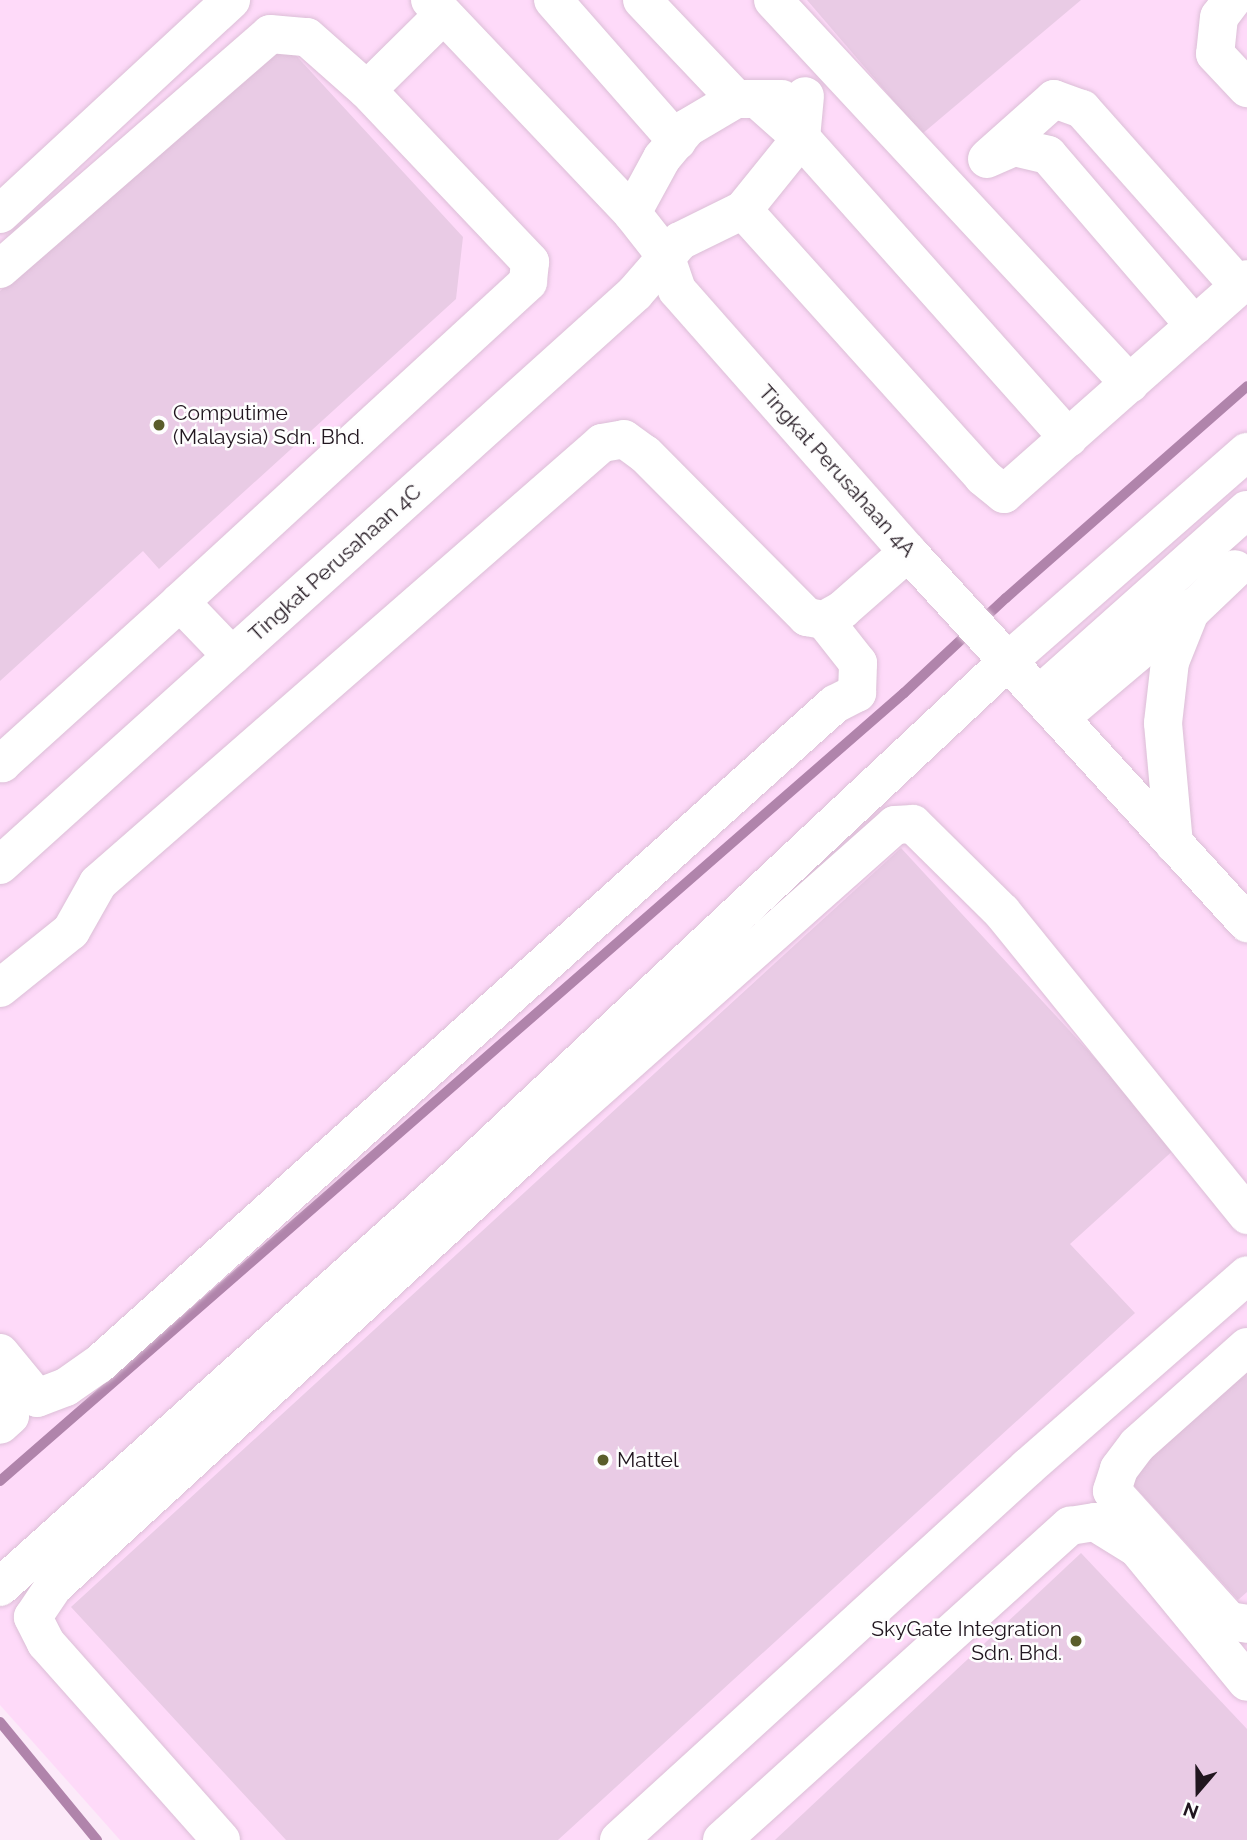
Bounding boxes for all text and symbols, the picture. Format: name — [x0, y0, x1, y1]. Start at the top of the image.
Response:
street label: Tingkat Perusahaan 4A — [753, 380, 921, 562]
place label: Computime (Malaysia) Sdn. Bhd. — [173, 400, 364, 450]
marker: Computime (Malaysia) Sdn. Bhd. — [151, 417, 167, 433]
street label: Tingkat Perusahaan 4C — [244, 479, 426, 647]
place label: Mattel — [617, 1447, 679, 1473]
marker: Mattel — [595, 1452, 611, 1468]
place label: SkyGate Integration Sdn. Bhd. — [871, 1616, 1062, 1666]
marker: SkyGate Integration Sdn. Bhd. — [1068, 1633, 1084, 1649]
north arrow — [1163, 1756, 1233, 1826]
text: N — [1180, 1798, 1201, 1824]

